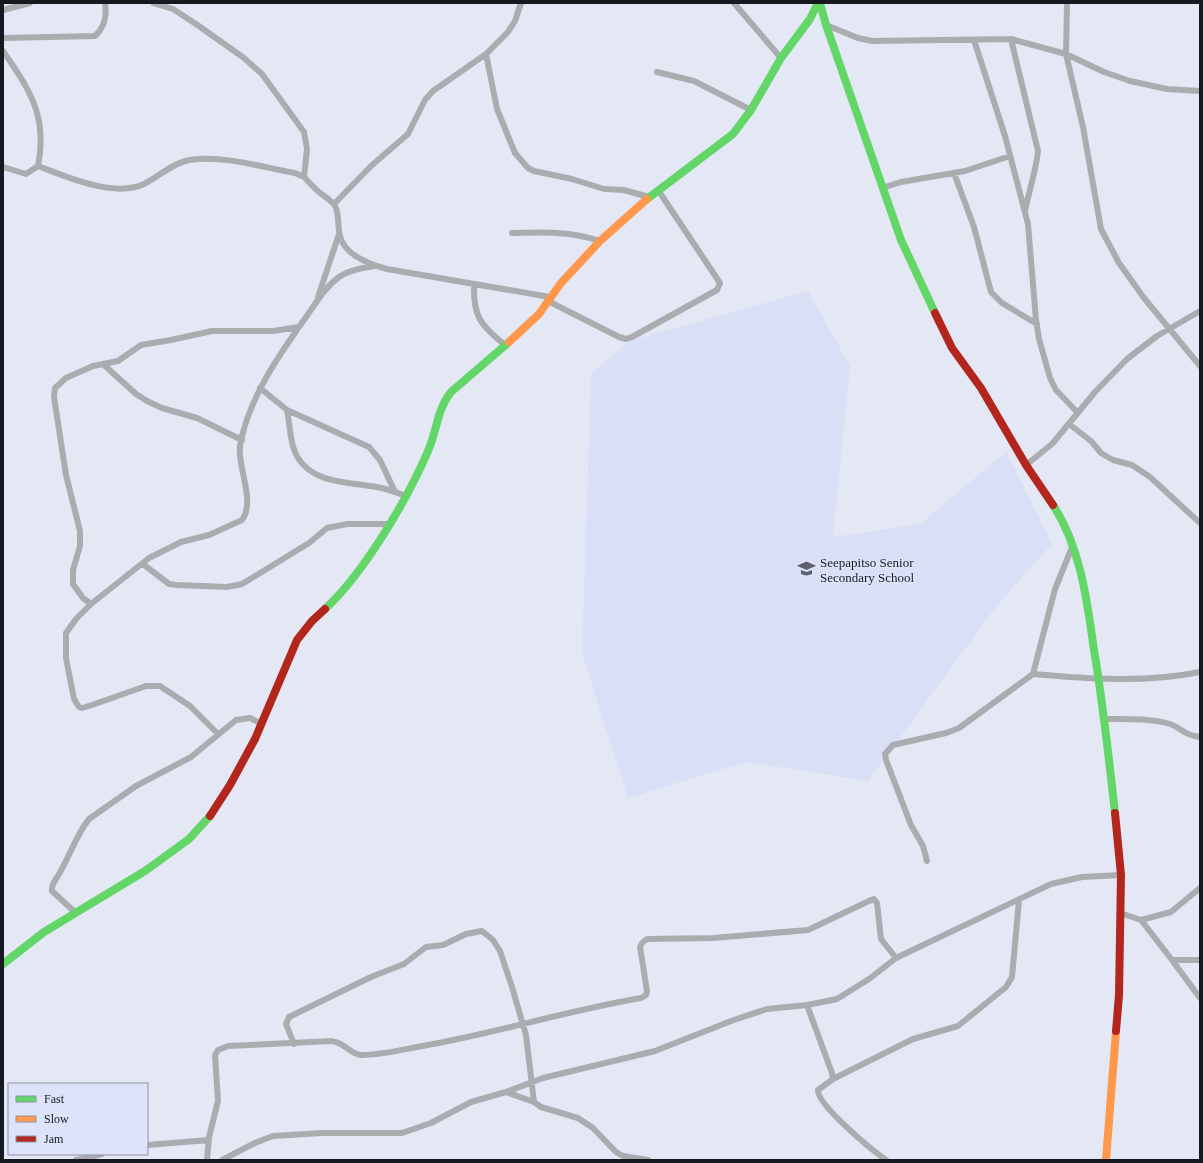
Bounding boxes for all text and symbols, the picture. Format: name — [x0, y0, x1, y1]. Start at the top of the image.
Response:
place label: Seepapitso Senior Secondary School — [820, 555, 915, 585]
school or university icon: Seepapitso Senior Secondary School — [797, 559, 817, 579]
legend — [8, 1083, 148, 1155]
text: Fast — [44, 1092, 65, 1106]
text: Slow — [44, 1112, 69, 1126]
text: Jam — [44, 1132, 64, 1146]

